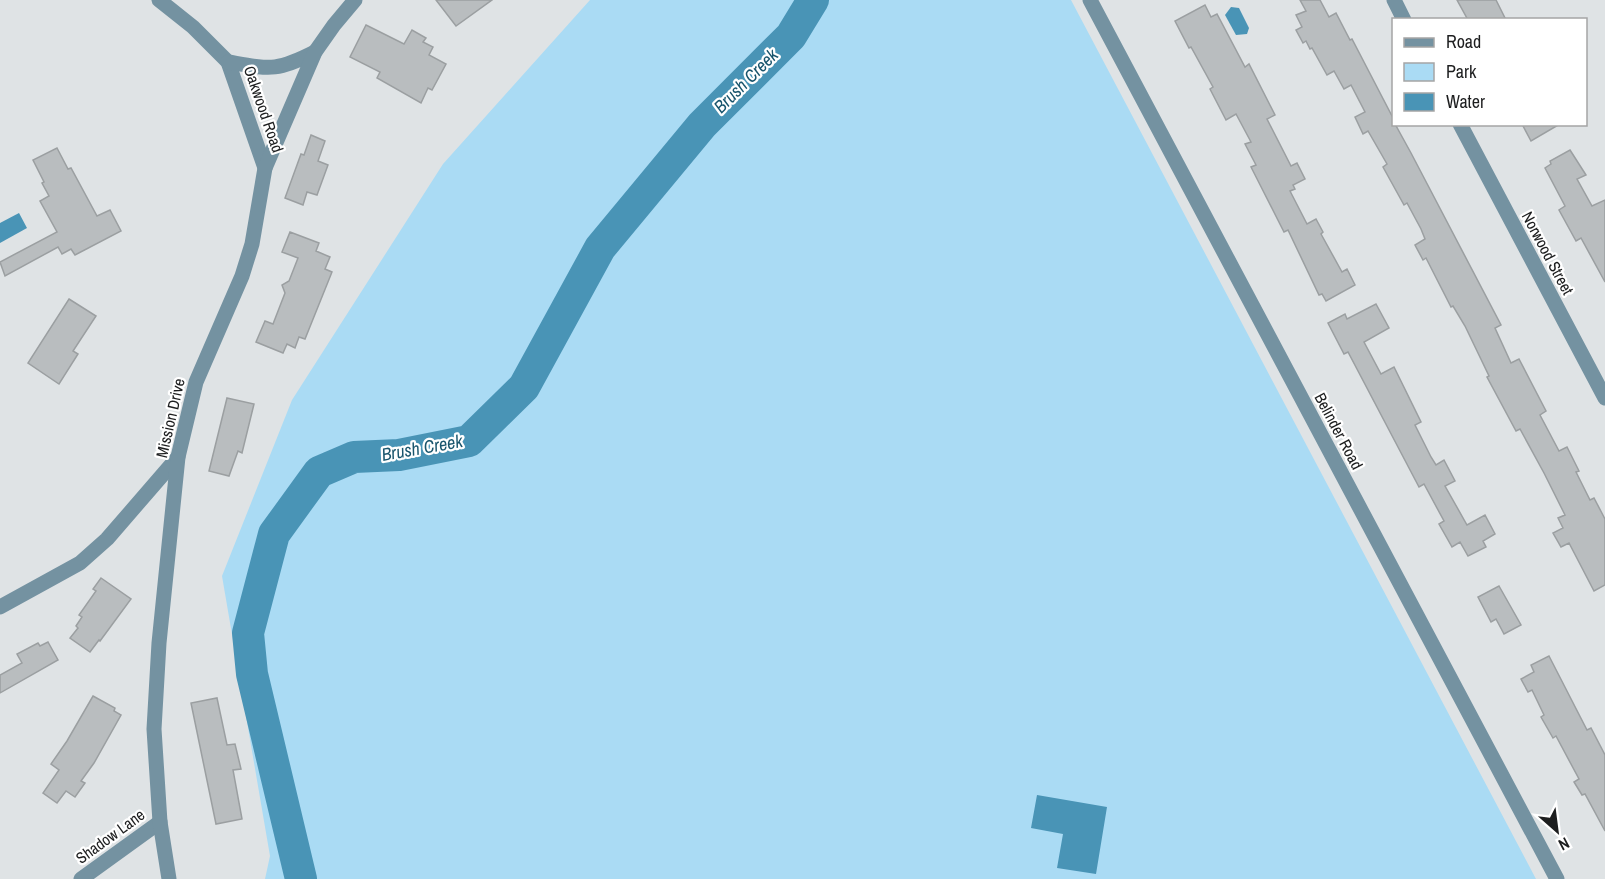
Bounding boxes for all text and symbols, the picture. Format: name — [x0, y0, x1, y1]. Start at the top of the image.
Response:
legend — [1392, 18, 1587, 126]
text: Road — [1446, 29, 1481, 54]
water label: Brush Creek — [708, 42, 784, 118]
text: Park — [1446, 59, 1477, 84]
street label: Oakwood Road — [239, 63, 289, 155]
text: Water — [1446, 89, 1485, 114]
street label: Norwood Street — [1517, 208, 1579, 299]
street label: Mission Drive — [150, 376, 190, 460]
street label: Belinder Road — [1310, 389, 1368, 473]
water label: Brush Creek — [379, 428, 465, 467]
north arrow — [1527, 801, 1587, 861]
street label: Shadow Lane — [71, 804, 149, 868]
text: N — [1555, 832, 1573, 856]

